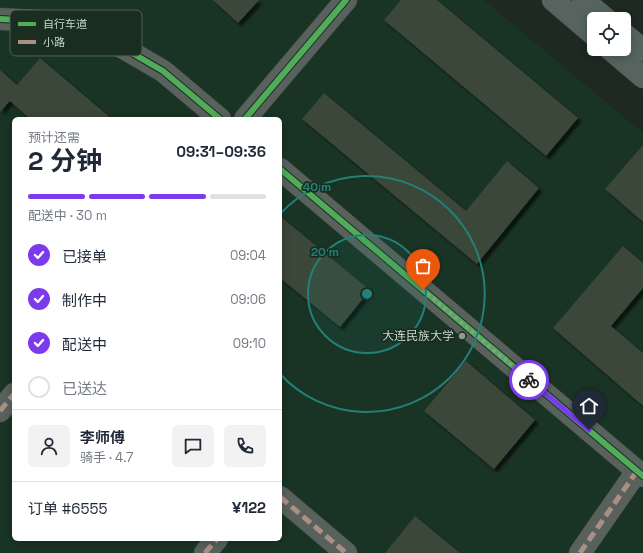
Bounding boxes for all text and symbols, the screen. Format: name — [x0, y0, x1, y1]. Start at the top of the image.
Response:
legend — [10, 10, 142, 56]
map controls — [587, 12, 631, 56]
button: locate — [587, 12, 631, 56]
text: 自行车道 — [43, 17, 87, 31]
text: 小路 — [43, 35, 65, 49]
text: 预计还需 — [28, 129, 80, 146]
text: 09:31–09:36 — [176, 142, 266, 161]
text: 2 分钟 — [28, 144, 102, 178]
text: 40 m — [303, 179, 331, 195]
text: 配送中 · 30 m — [28, 207, 107, 224]
icon: check — [28, 244, 50, 266]
text: 20 m — [311, 244, 339, 260]
text: 已接单 — [62, 247, 107, 266]
text: 09:04 — [230, 247, 266, 264]
pin — [406, 249, 440, 290]
icon: bag — [412, 255, 434, 277]
centre of rings — [360, 287, 374, 301]
icon: check — [28, 288, 50, 310]
text: 制作中 — [62, 291, 107, 310]
text: 09:06 — [230, 291, 266, 308]
place label: 大连民族大学 — [382, 328, 454, 344]
marker: 大连民族大学 — [457, 331, 467, 341]
icon: check — [28, 332, 50, 354]
text: 配送中 — [62, 335, 107, 354]
text: 09:10 — [233, 335, 266, 352]
courier — [509, 360, 549, 400]
icon: bike — [518, 369, 540, 391]
text: 已送达 — [62, 379, 107, 398]
pin — [572, 389, 606, 430]
icon: home — [578, 395, 600, 417]
button: person — [28, 425, 70, 467]
button: chat — [172, 425, 214, 467]
button: phone — [224, 425, 266, 467]
text: 李师傅 — [80, 428, 125, 447]
text: 骑手 · 4.7 — [80, 449, 133, 466]
text: ¥122 — [232, 498, 266, 517]
text: 订单 #6555 — [28, 499, 107, 518]

